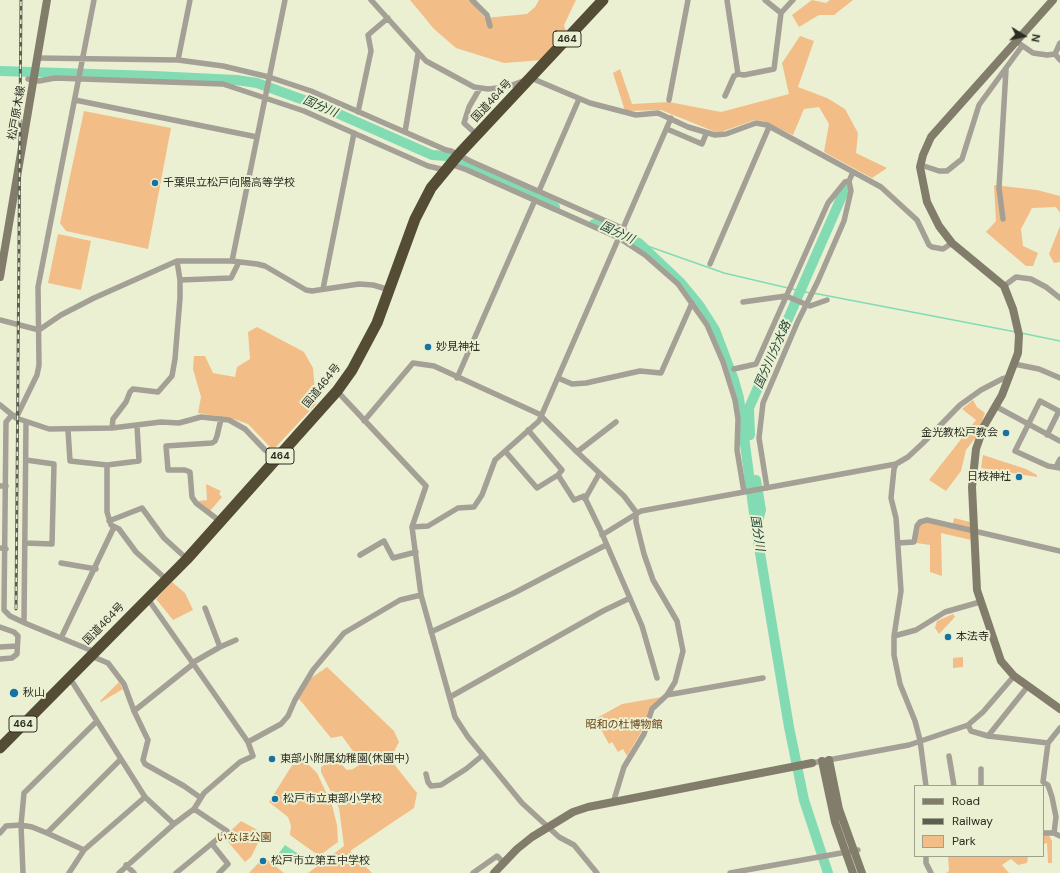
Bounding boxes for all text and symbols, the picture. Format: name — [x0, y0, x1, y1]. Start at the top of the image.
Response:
north arrow — [1004, 16, 1044, 56]
road number: 464 — [553, 31, 581, 47]
text: N — [1028, 33, 1043, 43]
street label: 国道464号 — [469, 77, 515, 125]
street label: 松戸原木線 — [6, 85, 28, 141]
water label: 国分川 — [301, 93, 339, 121]
place label: 千葉県立松戸向陽高等学校 — [163, 176, 295, 190]
marker: 千葉県立松戸向陽高等学校 — [150, 178, 160, 188]
water label: 国分川 — [598, 219, 636, 247]
water label: 国分川分水路 — [752, 319, 794, 391]
place label: 妙見神社 — [436, 340, 480, 354]
marker: 妙見神社 — [423, 342, 433, 352]
street label: 国道464号 — [300, 361, 344, 411]
place label: 金光教松戸教会 — [921, 426, 998, 440]
marker: 金光教松戸教会 — [1001, 428, 1011, 438]
road number: 464 — [266, 448, 294, 464]
place label: 日枝神社 — [967, 470, 1011, 484]
marker: 日枝神社 — [1014, 472, 1024, 482]
water label: 国分川 — [747, 514, 767, 552]
street label: 国道464号 — [81, 600, 127, 648]
place label: 本法寺 — [956, 630, 989, 644]
marker: 本法寺 — [943, 632, 953, 642]
place label: 秋山 — [23, 686, 45, 700]
marker: 秋山 — [8, 687, 20, 699]
road number: 464 — [9, 716, 37, 732]
park label: 昭和の杜博物館 — [586, 718, 662, 732]
place label: 東部小附属幼稚園(休園中) — [280, 752, 409, 766]
marker: 東部小附属幼稚園(休園中) — [267, 754, 277, 764]
legend — [914, 785, 1044, 857]
place label: 松戸市立東部小学校 — [283, 792, 382, 806]
text: Road — [952, 793, 980, 809]
marker: 松戸市立東部小学校 — [270, 794, 280, 804]
text: Railway — [952, 813, 993, 829]
park label: いなほ公園 — [217, 831, 271, 845]
text: Park — [952, 833, 976, 849]
place label: 松戸市立第五中学校 — [271, 854, 370, 868]
marker: 松戸市立第五中学校 — [258, 856, 268, 866]

